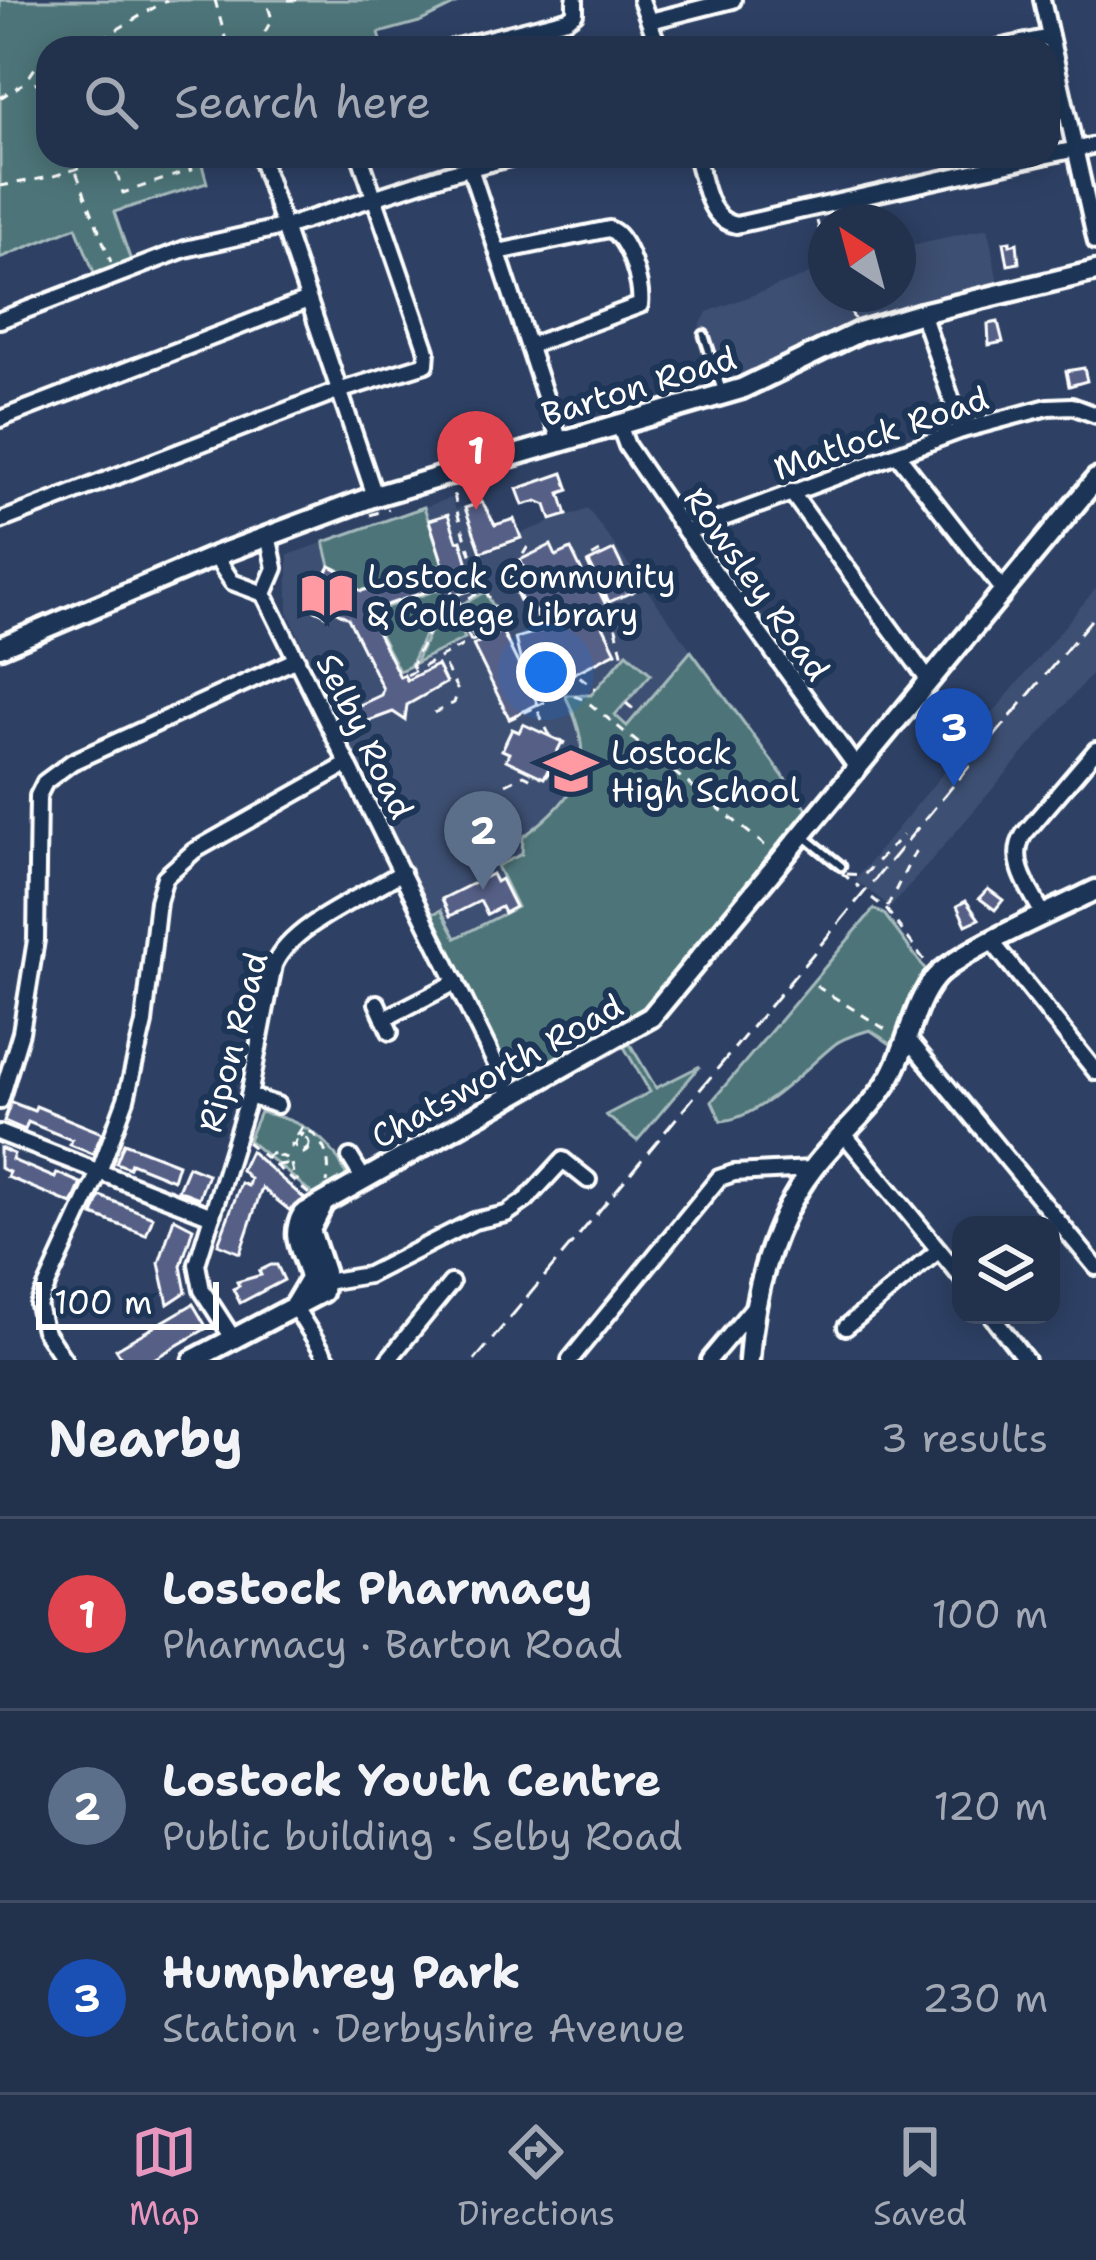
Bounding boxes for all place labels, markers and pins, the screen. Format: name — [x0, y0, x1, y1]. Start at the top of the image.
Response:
pin: 1 — [437, 411, 515, 510]
place label: Lostock Community & College Library — [367, 554, 676, 637]
library icon: Lostock Community & College Library — [298, 566, 356, 624]
pin: 3 — [915, 688, 993, 787]
place label: Lostock High School — [611, 730, 800, 813]
school or university icon: Lostock High School — [542, 742, 600, 800]
pin: 2 — [444, 791, 522, 890]

